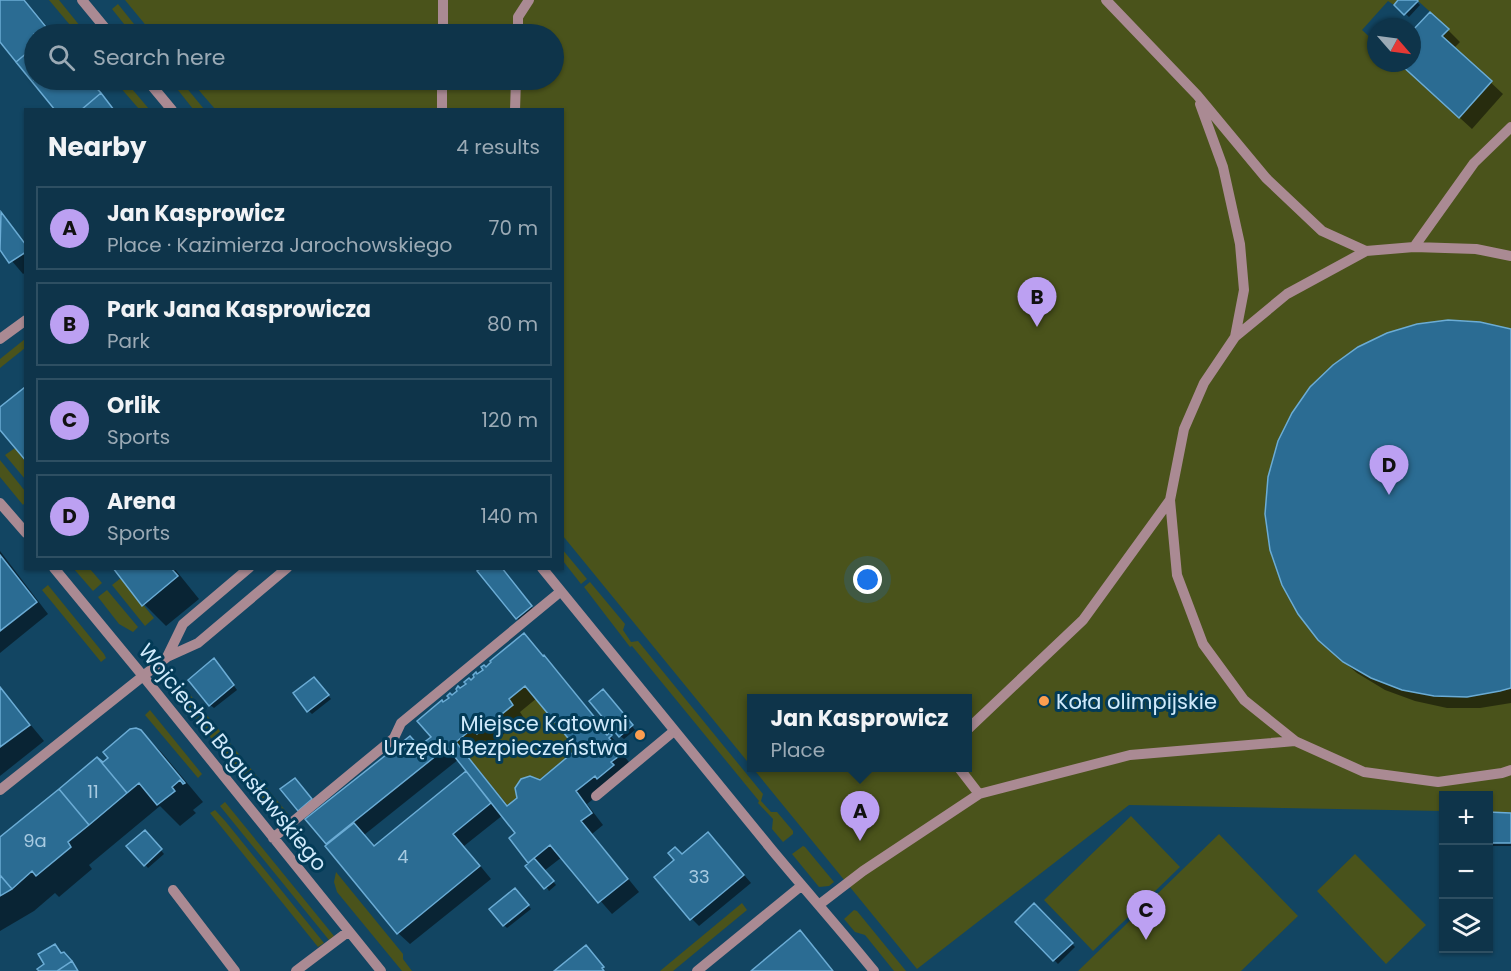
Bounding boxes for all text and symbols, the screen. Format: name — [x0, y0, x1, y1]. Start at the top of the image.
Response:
north arrow — [1367, 18, 1421, 72]
search box — [24, 24, 564, 90]
icon: search — [45, 41, 78, 74]
text: Search here — [93, 42, 226, 73]
text: Nearby — [48, 129, 146, 165]
text: 4 results — [456, 133, 540, 161]
text: Jan Kasprowicz — [107, 198, 285, 229]
text: A — [62, 214, 77, 242]
text: 70 m — [489, 214, 538, 242]
text: Place · Kazimierza Jarochowskiego — [107, 231, 452, 259]
pin: B — [1018, 278, 1056, 327]
text: Park Jana Kasprowicza — [107, 294, 371, 325]
text: B — [63, 310, 76, 338]
text: 80 m — [487, 310, 538, 338]
text: Park — [107, 327, 150, 355]
text: Orlik — [107, 390, 160, 421]
text: C — [62, 406, 77, 434]
text: 120 m — [482, 406, 538, 434]
text: Sports — [107, 423, 170, 451]
pin: D — [1370, 446, 1408, 495]
text: Arena — [107, 486, 176, 517]
text: D — [62, 502, 77, 530]
text: 140 m — [481, 502, 538, 530]
text: Sports — [107, 519, 170, 547]
your location — [853, 565, 882, 594]
street label: Wojciecha Bogusławskiego — [132, 637, 334, 877]
place label: Koła olimpijskie — [1056, 687, 1217, 716]
popup — [747, 694, 972, 772]
marker: Koła olimpijskie — [1037, 694, 1051, 708]
text: Jan Kasprowicz — [771, 703, 948, 734]
place label: Miejsce Katowni Urzędu Bezpieczeństwa — [384, 709, 628, 762]
marker: Miejsce Katowni Urzędu Bezpieczeństwa — [633, 728, 647, 742]
text: Place — [771, 736, 825, 764]
house number: 11 — [87, 779, 99, 804]
map controls — [1439, 791, 1493, 953]
button: + — [1439, 791, 1493, 845]
pin: A — [840, 792, 880, 841]
house number: 9a — [23, 828, 47, 853]
house number: 4 — [397, 844, 409, 869]
button: − — [1439, 845, 1493, 899]
house number: 33 — [688, 864, 710, 889]
pin: C — [1126, 890, 1166, 940]
button: layers — [1439, 899, 1493, 953]

